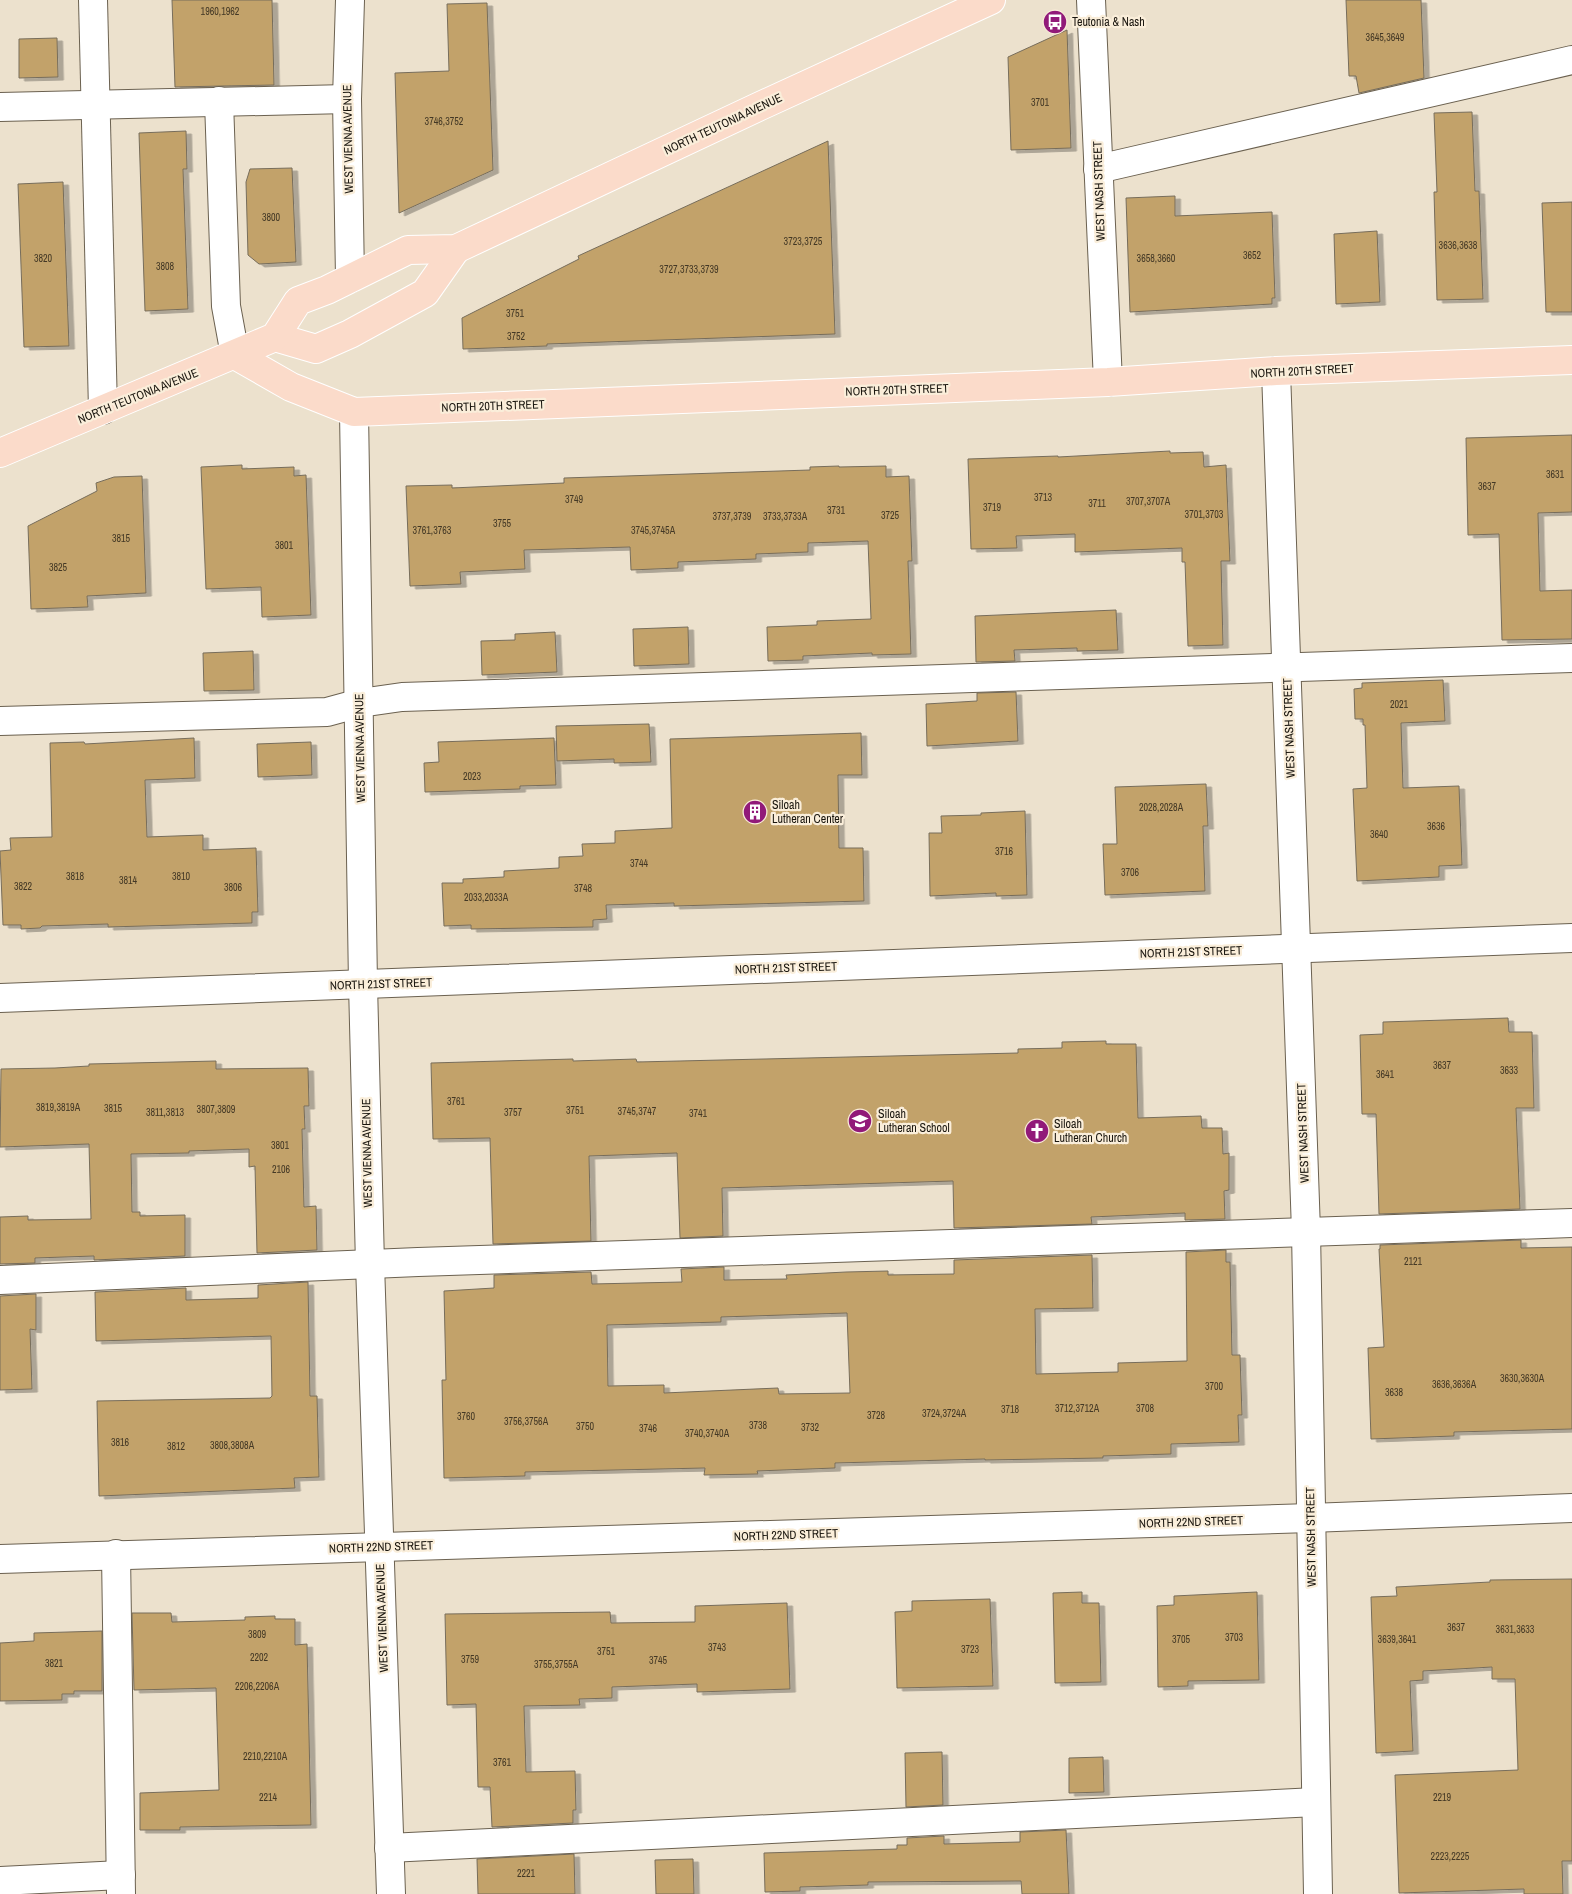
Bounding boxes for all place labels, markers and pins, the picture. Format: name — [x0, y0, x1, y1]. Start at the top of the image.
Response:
bus stop icon: Teutonia & Nash — [1042, 9, 1068, 35]
place label: Teutonia & Nash — [1072, 14, 1145, 30]
place label: Siloah Lutheran Center — [772, 797, 844, 827]
building icon: Siloah Lutheran Center — [742, 799, 768, 825]
place label: Siloah Lutheran School — [878, 1106, 950, 1136]
school or university icon: Siloah Lutheran School — [847, 1108, 873, 1134]
place label: Siloah Lutheran Church — [1054, 1116, 1127, 1146]
church icon: Siloah Lutheran Church — [1024, 1118, 1050, 1144]

